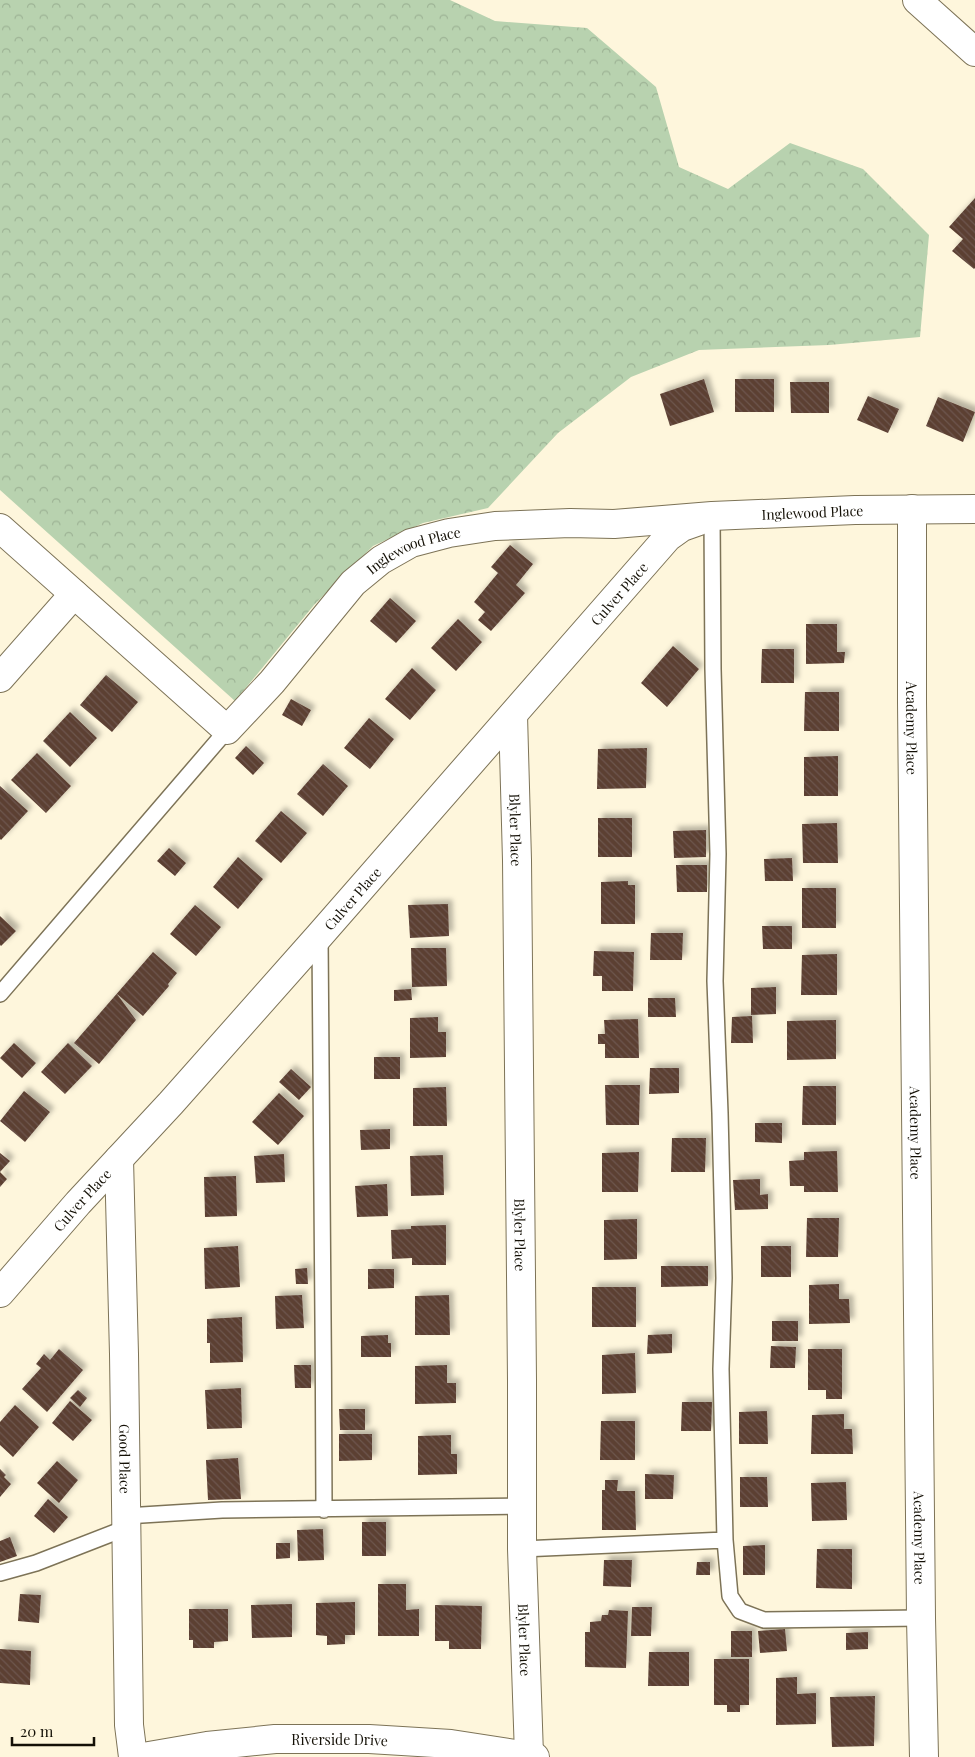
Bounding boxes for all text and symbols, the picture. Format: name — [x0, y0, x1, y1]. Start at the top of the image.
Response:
street label: Inglewood Place — [761, 500, 863, 523]
street label: Inglewood Place — [362, 522, 462, 578]
street label: Culver Place — [586, 558, 652, 629]
street label: Academy Place — [903, 680, 922, 775]
street label: Blyler Place — [506, 793, 527, 866]
street label: Culver Place — [319, 863, 385, 934]
street label: Academy Place — [906, 1085, 926, 1180]
street label: Culver Place — [48, 1164, 115, 1235]
street label: Blyler Place — [511, 1198, 530, 1271]
street label: Good Place — [115, 1424, 135, 1494]
street label: Academy Place — [910, 1490, 930, 1585]
street label: Blyler Place — [514, 1603, 536, 1677]
scale bar — [12, 1714, 95, 1746]
text: 20 m — [20, 1721, 54, 1741]
street label: Riverside Drive — [291, 1730, 389, 1750]

